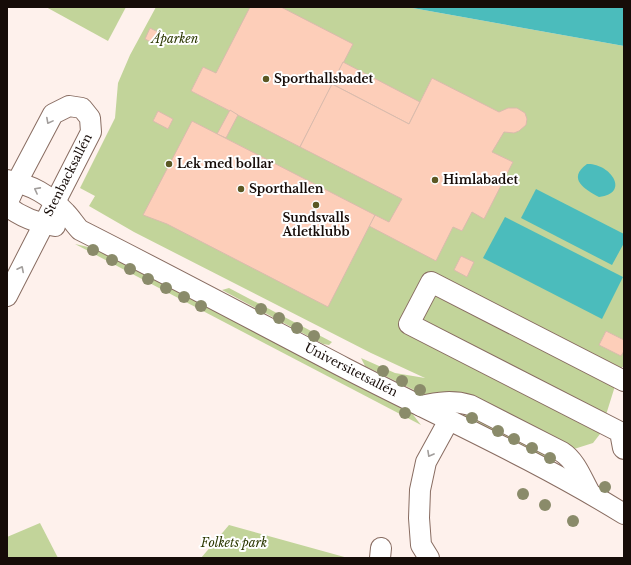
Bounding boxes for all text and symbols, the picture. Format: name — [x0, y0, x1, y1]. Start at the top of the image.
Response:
park label: Åparken — [150, 30, 199, 46]
place label: Sporthallsbadet — [274, 71, 374, 86]
marker: Sporthallsbadet — [261, 74, 271, 84]
one-way arrow — [46, 116, 54, 124]
street label: Stenbacksallén — [40, 131, 95, 219]
place label: Lek med bollar — [177, 156, 273, 171]
marker: Lek med bollar — [164, 159, 174, 169]
place label: Himlabadet — [443, 172, 518, 187]
marker: Himlabadet — [430, 175, 440, 185]
place label: Sporthallen — [249, 181, 324, 196]
marker: Sporthallen — [236, 184, 246, 194]
one-way arrow — [34, 187, 41, 194]
marker: Sundsvalls Atletklubb — [311, 200, 321, 210]
place label: Sundsvalls Atletklubb — [282, 210, 350, 239]
one-way arrow — [16, 265, 24, 273]
street label: Universitetsallén — [302, 340, 400, 399]
one-way arrow — [428, 450, 435, 457]
park label: Folkets park — [200, 535, 267, 550]

